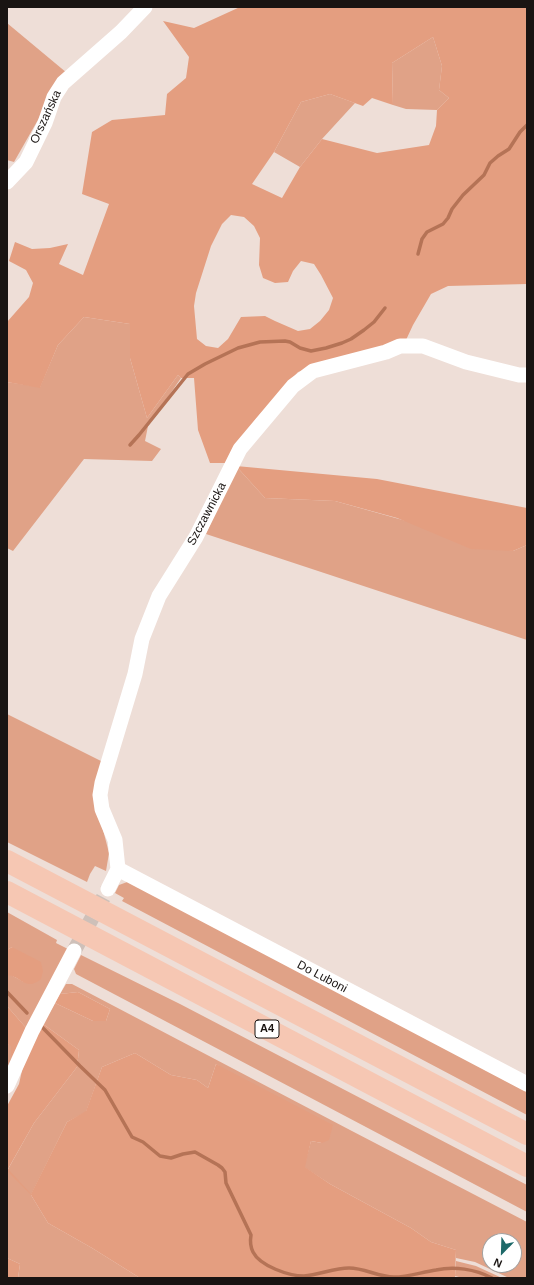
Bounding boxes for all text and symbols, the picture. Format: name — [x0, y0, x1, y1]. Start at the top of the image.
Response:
street label: Orszańska — [27, 88, 65, 146]
street label: Szczawnicka — [184, 480, 230, 548]
street label: Do Luboni — [294, 958, 350, 996]
road number: A4 — [255, 1020, 279, 1038]
north arrow — [482, 1233, 522, 1273]
text: N — [492, 1256, 504, 1270]

